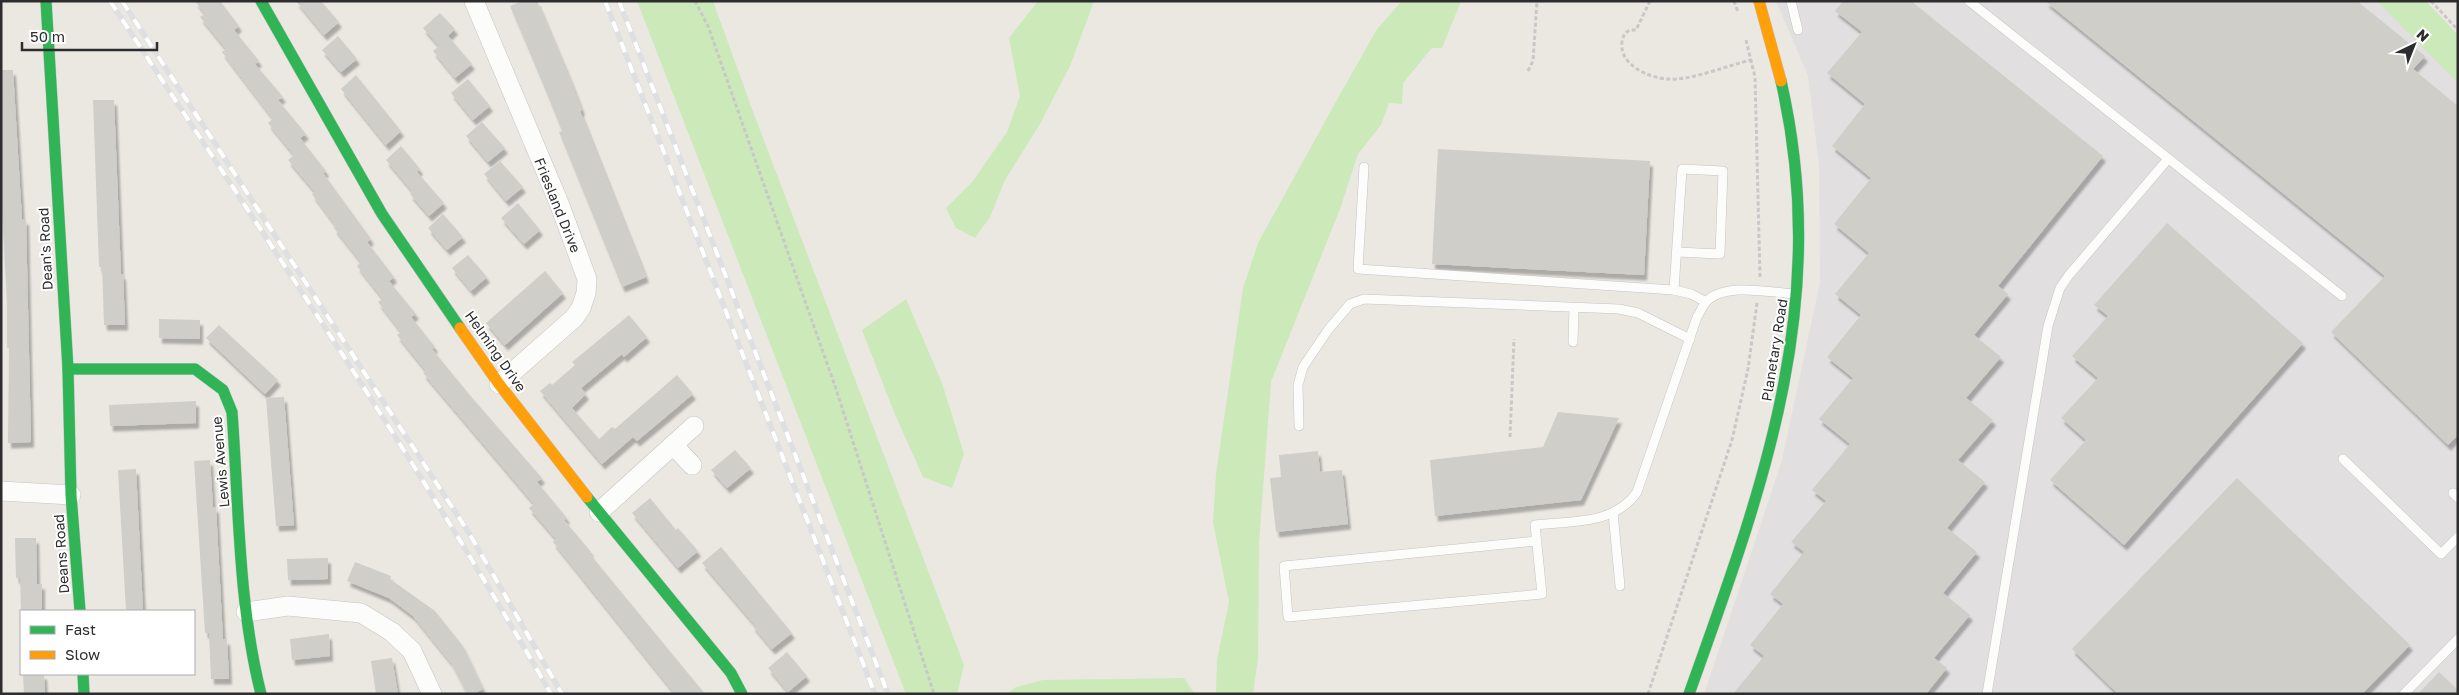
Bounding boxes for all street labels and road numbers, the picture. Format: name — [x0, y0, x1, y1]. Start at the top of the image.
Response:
street label: Friesland Drive — [531, 155, 585, 255]
street label: Dean's Road — [34, 207, 56, 291]
street label: Planetary Road — [1758, 298, 1790, 402]
street label: Helming Drive — [462, 307, 530, 395]
street label: Lewis Avenue — [208, 416, 232, 508]
street label: Deans Road — [50, 514, 72, 594]

